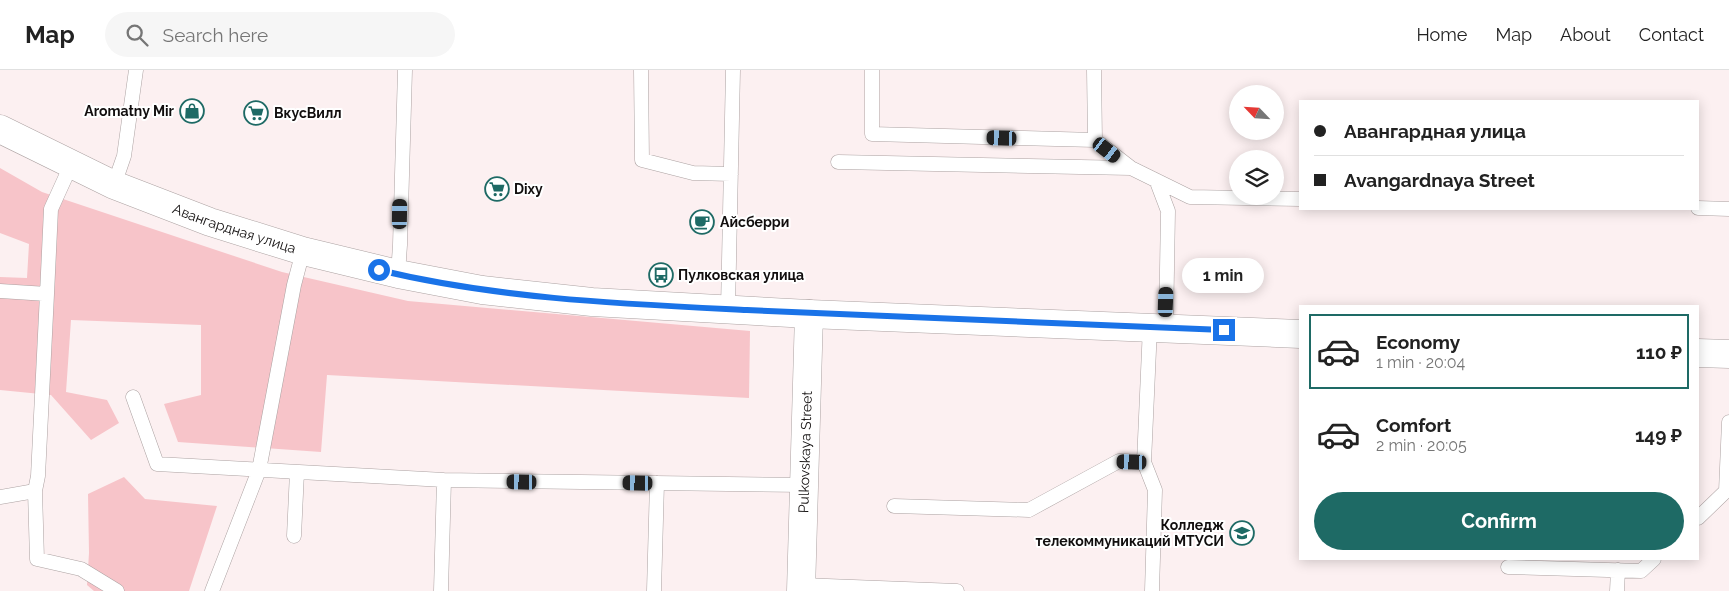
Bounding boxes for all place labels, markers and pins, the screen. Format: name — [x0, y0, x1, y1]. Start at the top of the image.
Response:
shop icon: Aromatny Mir — [179, 98, 205, 124]
supermarket icon: ВкусВилл — [243, 100, 269, 126]
place label: Aromatny Mir — [84, 103, 175, 119]
place label: ВкусВилл — [274, 105, 342, 121]
supermarket icon: Dixy — [484, 176, 510, 202]
place label: Dixy — [514, 181, 543, 197]
cafe icon: Айсберри — [689, 209, 715, 235]
place label: Айсберри — [720, 214, 789, 230]
bus stop icon: Пулковская улица — [648, 262, 674, 288]
place label: Пулковская улица — [678, 267, 804, 283]
place label: Колледж телекоммуникаций МТУСИ — [1036, 517, 1224, 549]
school or university icon: Колледж телекоммуникаций МТУСИ — [1229, 520, 1255, 546]

